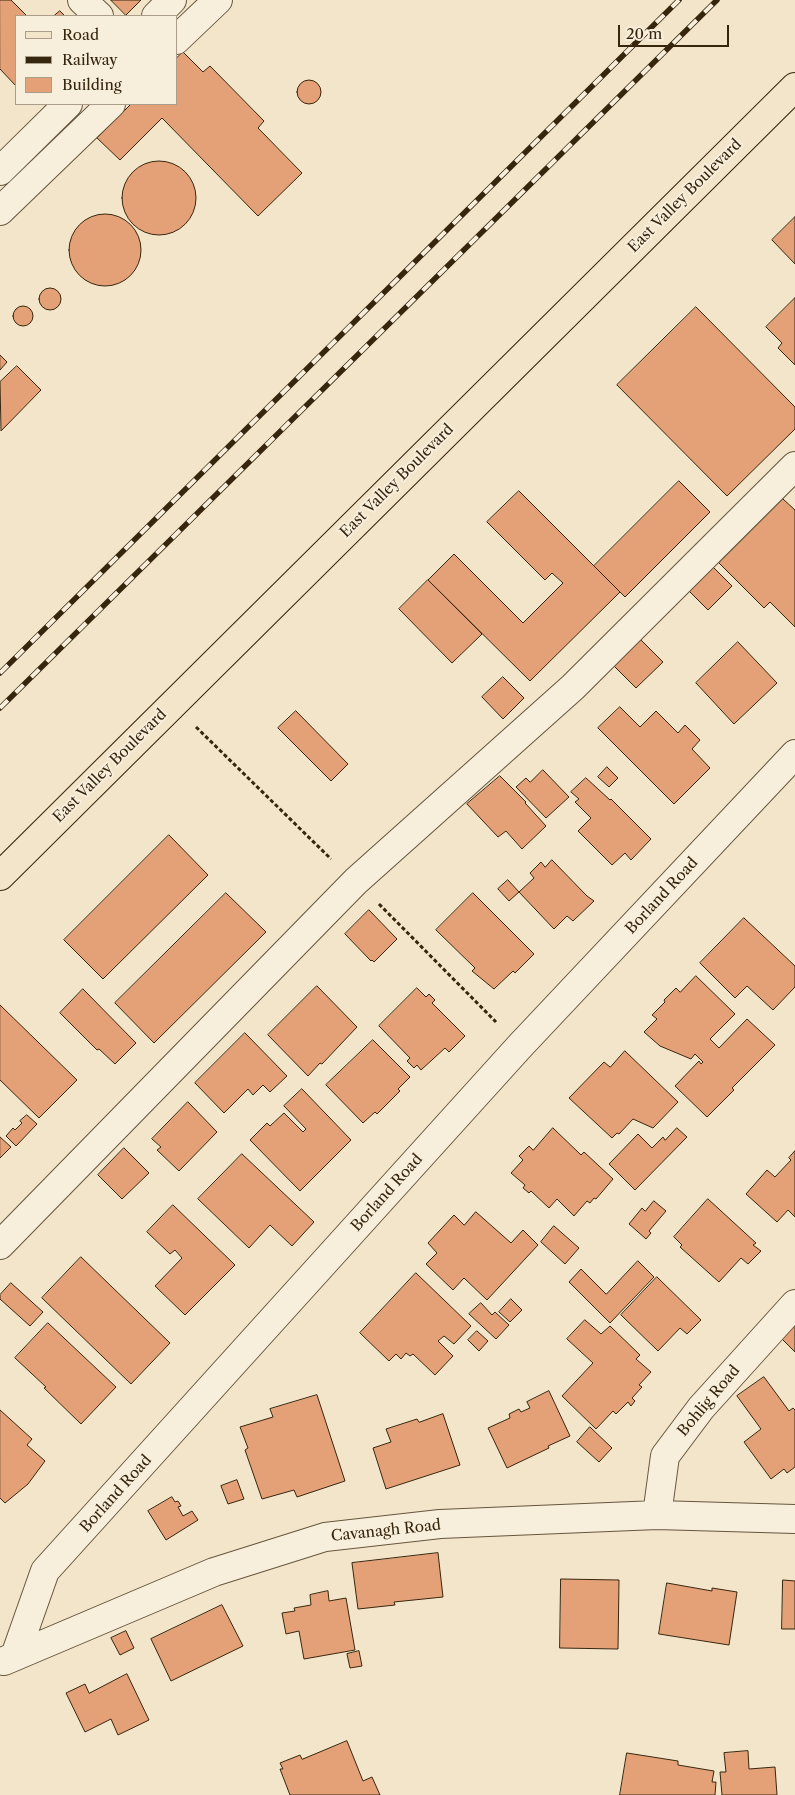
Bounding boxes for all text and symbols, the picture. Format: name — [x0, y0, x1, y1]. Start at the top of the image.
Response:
legend — [15, 15, 178, 105]
scale bar — [620, 15, 731, 47]
text: 20 m — [626, 24, 662, 43]
text: Road — [62, 25, 99, 44]
text: Railway — [62, 50, 118, 69]
text: Building — [62, 75, 122, 94]
street label: East Valley Boulevard — [625, 136, 745, 256]
street label: East Valley Boulevard — [337, 421, 457, 541]
street label: East Valley Boulevard — [50, 706, 170, 826]
street label: Borland Road — [622, 854, 702, 938]
street label: Borland Road — [348, 1151, 426, 1235]
street label: Bohlig Road — [674, 1362, 744, 1440]
street label: Borland Road — [77, 1452, 155, 1536]
street label: Cavanagh Road — [330, 1516, 442, 1546]

